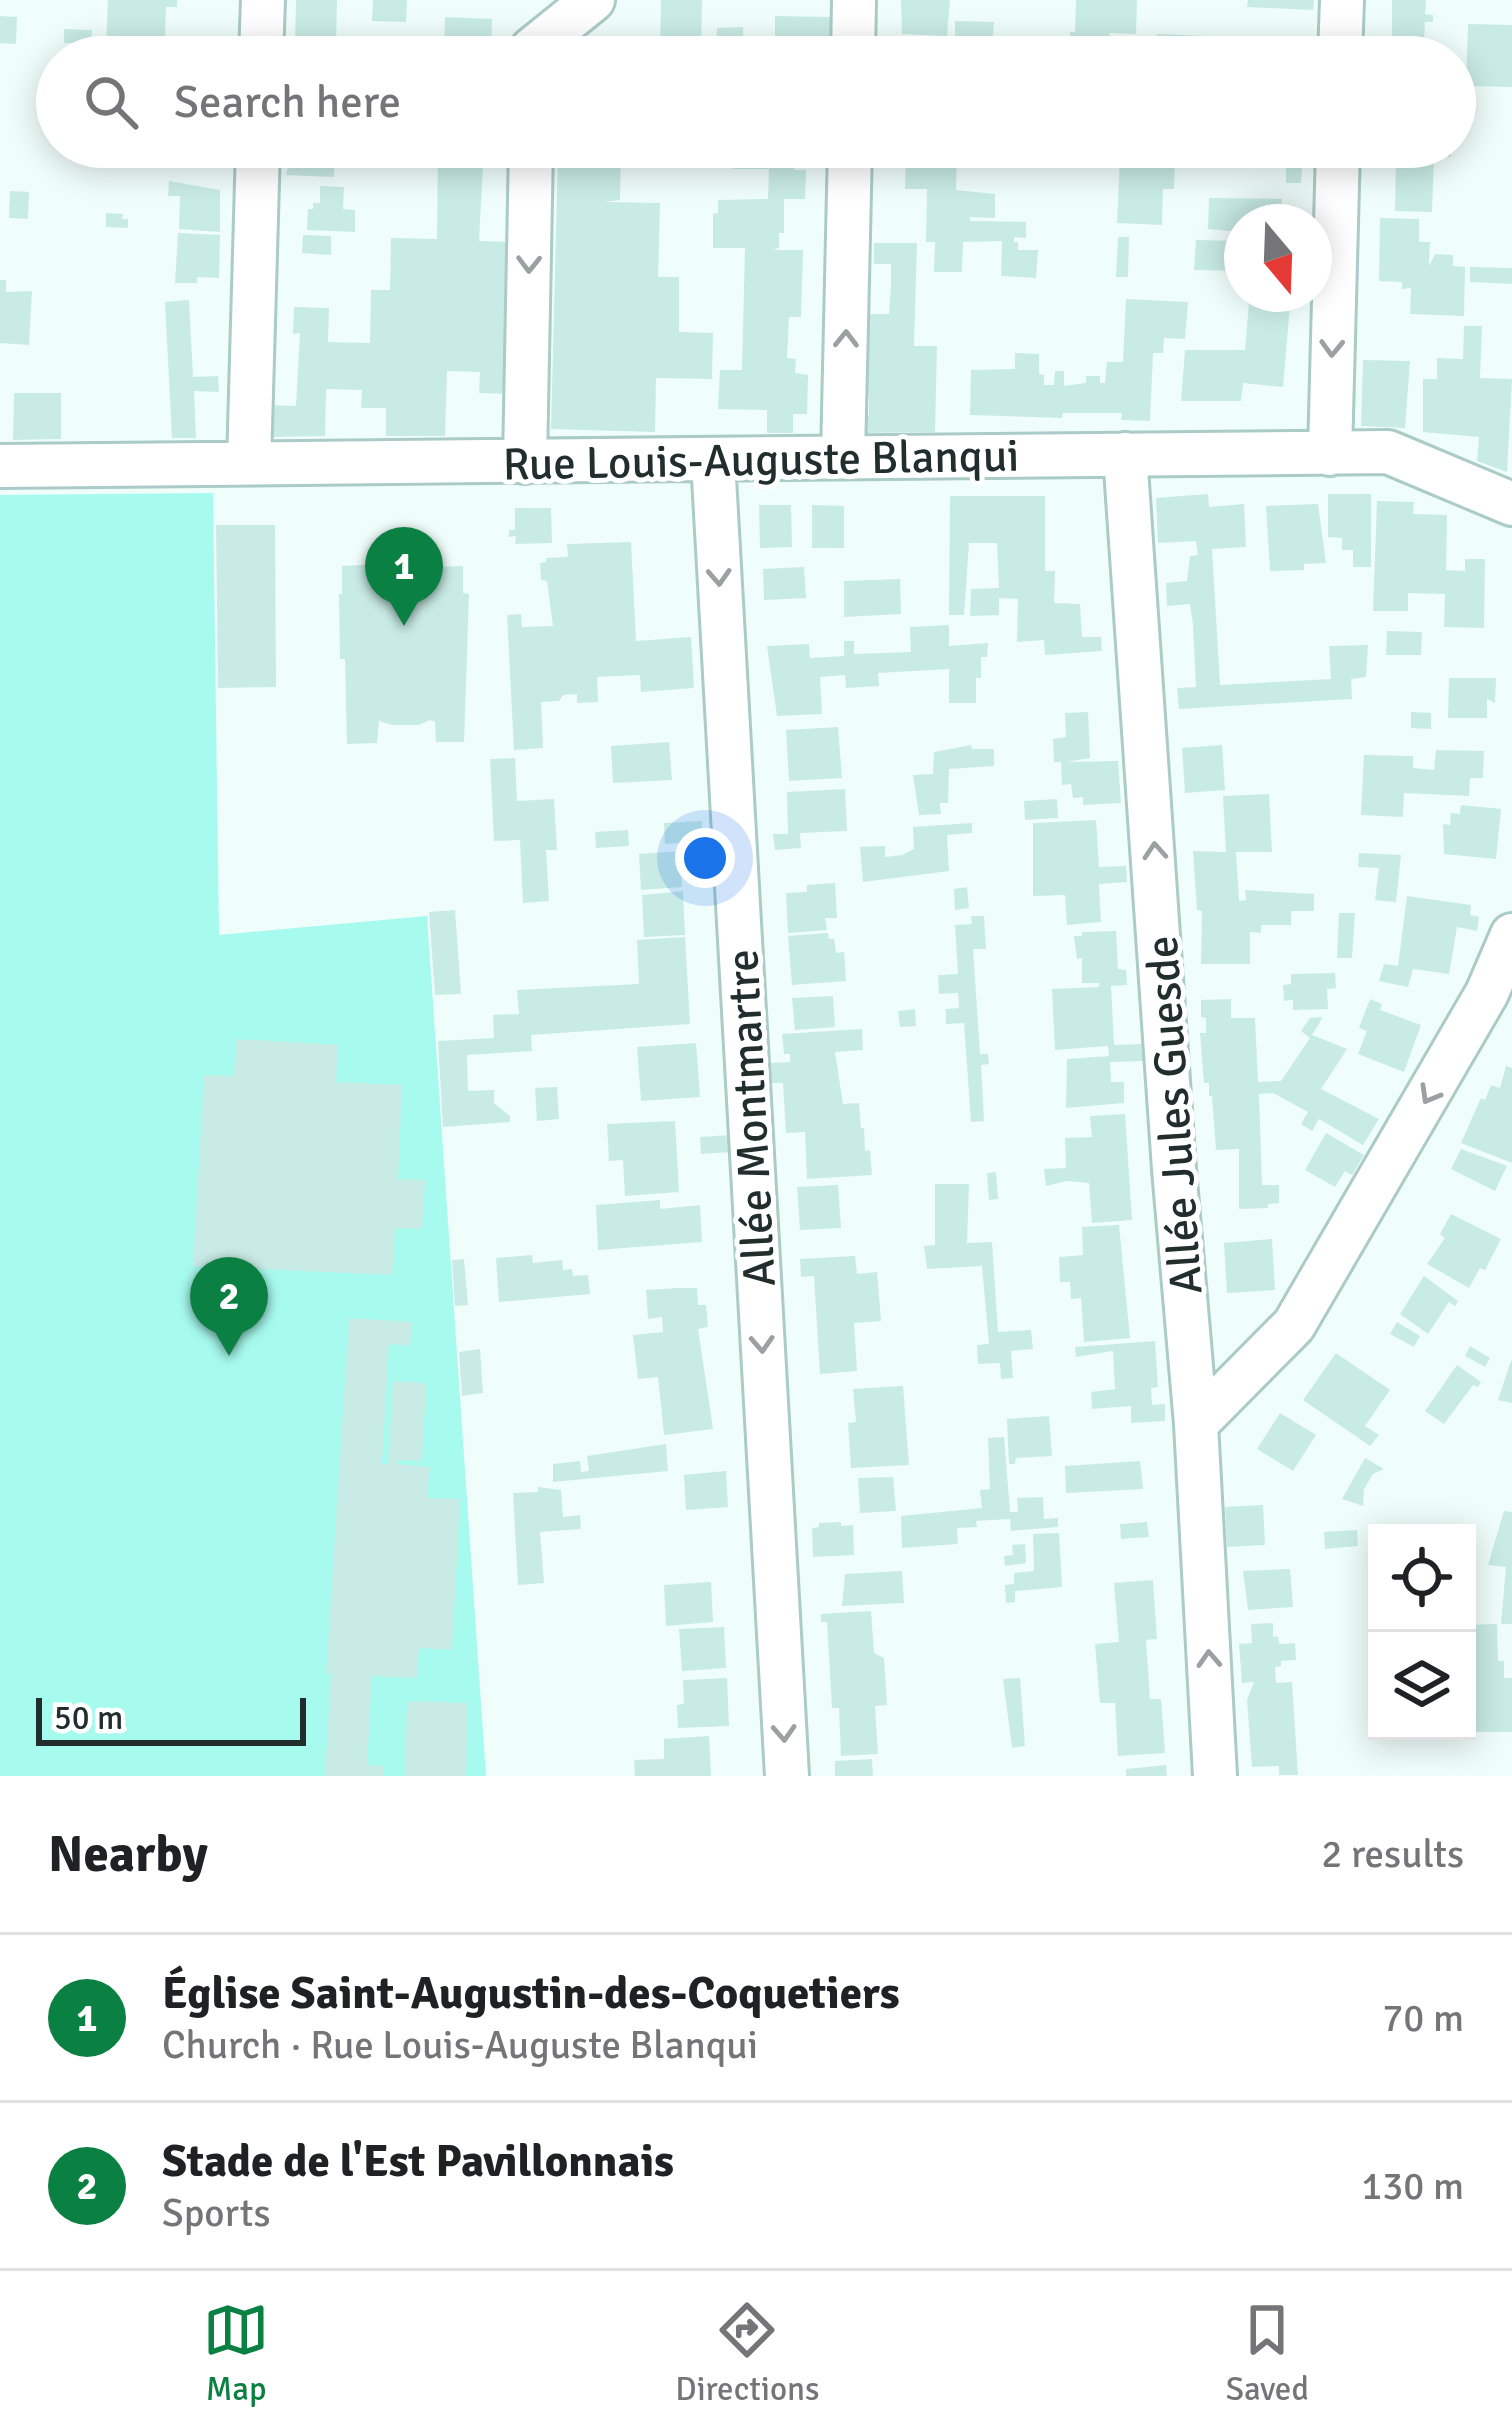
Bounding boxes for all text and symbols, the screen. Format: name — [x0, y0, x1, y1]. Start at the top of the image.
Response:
search box — [36, 36, 1476, 168]
icon: search — [78, 69, 144, 135]
text: Search here — [174, 75, 401, 130]
north arrow — [1224, 204, 1332, 312]
one-way arrow — [516, 255, 542, 274]
one-way arrow — [832, 329, 858, 348]
one-way arrow — [1320, 339, 1346, 358]
street label: Rue Louis-Auguste Blanqui — [502, 428, 1020, 493]
pin: 1 — [365, 527, 443, 626]
one-way arrow — [706, 568, 732, 587]
your location — [675, 828, 735, 888]
one-way arrow — [1142, 841, 1168, 860]
street label: Allée Jules Guesde — [1135, 934, 1214, 1296]
street label: Allée Montmartre — [715, 948, 788, 1288]
one-way arrow — [1420, 1082, 1443, 1104]
pin: 2 — [190, 1257, 268, 1356]
one-way arrow — [749, 1335, 775, 1354]
map controls — [1368, 1524, 1476, 1740]
button: locate — [1368, 1524, 1476, 1632]
button: layers — [1368, 1632, 1476, 1740]
one-way arrow — [1196, 1649, 1222, 1668]
scale bar — [36, 1692, 306, 1745]
text: 50 m — [54, 1698, 123, 1739]
one-way arrow — [771, 1724, 797, 1743]
text: Nearby — [48, 1823, 208, 1886]
text: 2 results — [1321, 1830, 1464, 1878]
text: Église Saint-Augustin-des-Coquetiers — [162, 1966, 900, 2021]
text: 1 — [76, 1994, 98, 2042]
text: 70 m — [1382, 1994, 1464, 2042]
text: Church · Rue Louis-Auguste Blanqui — [162, 2021, 758, 2069]
text: Stade de l'Est Pavillonnais — [162, 2134, 674, 2189]
text: 2 — [76, 2162, 98, 2210]
text: 130 m — [1361, 2162, 1464, 2210]
text: Sports — [162, 2189, 271, 2237]
tab: Map — [203, 2297, 269, 2410]
tab: Directions — [675, 2297, 820, 2410]
tab: Saved — [1226, 2297, 1309, 2410]

